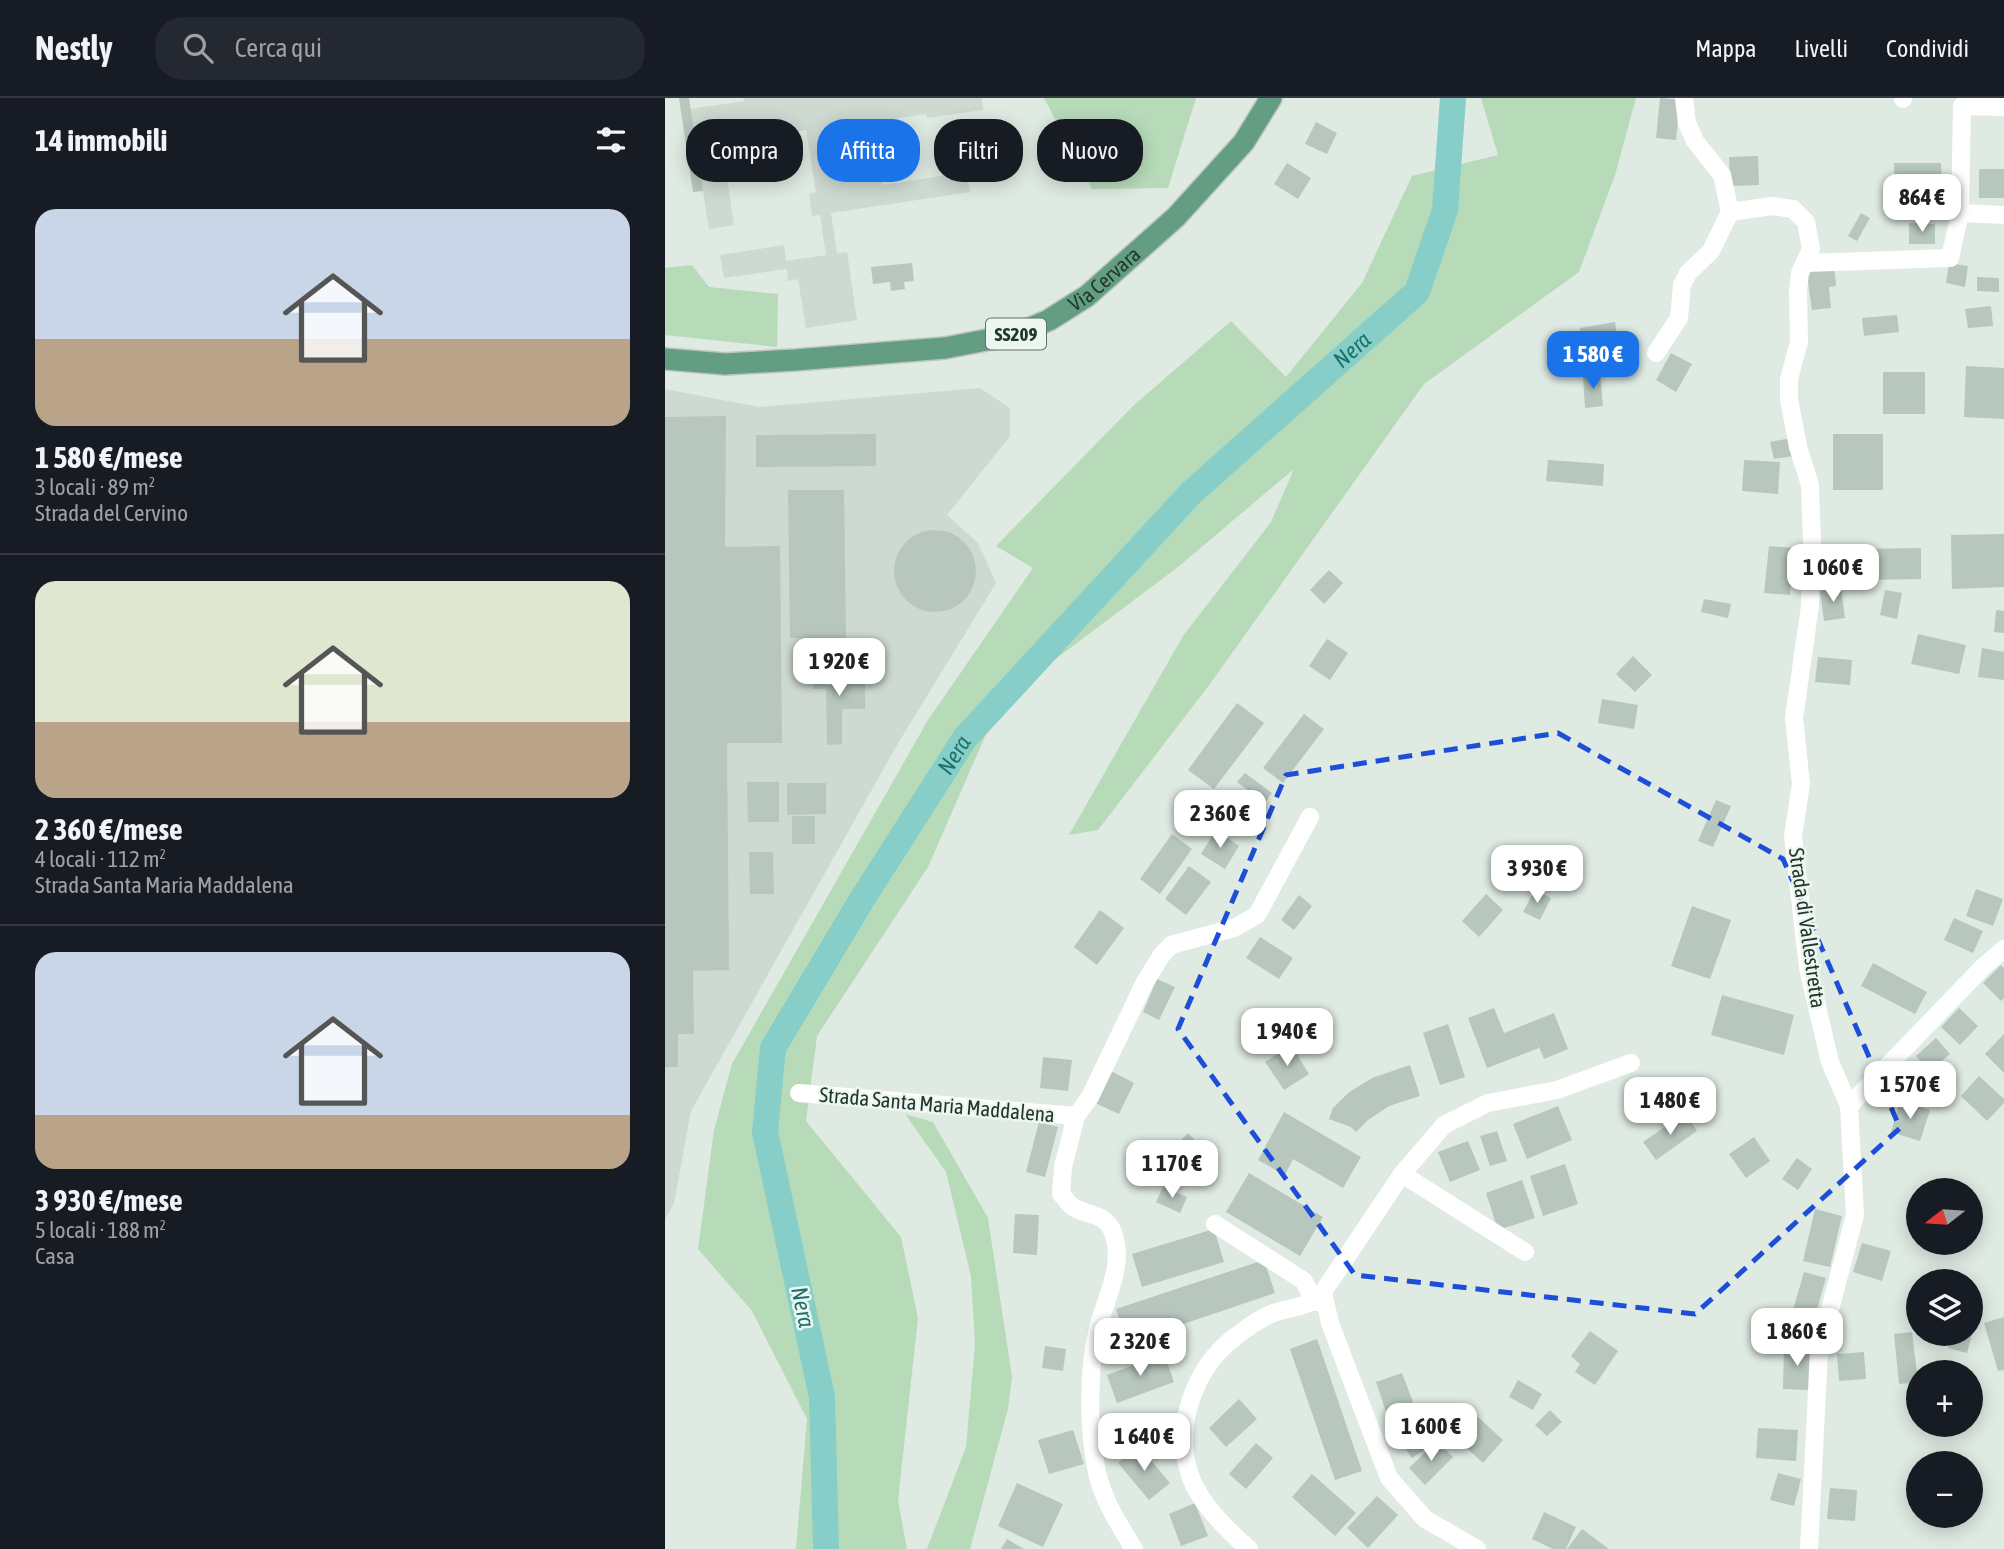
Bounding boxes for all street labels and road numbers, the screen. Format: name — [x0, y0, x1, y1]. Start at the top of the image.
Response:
street label: Via Cervara — [1064, 242, 1145, 316]
road number: SS209 — [986, 318, 1046, 350]
street label: Strada di Vallestretta — [1785, 846, 1831, 1010]
street label: Strada Santa Maria Maddalena — [818, 1082, 1056, 1126]

